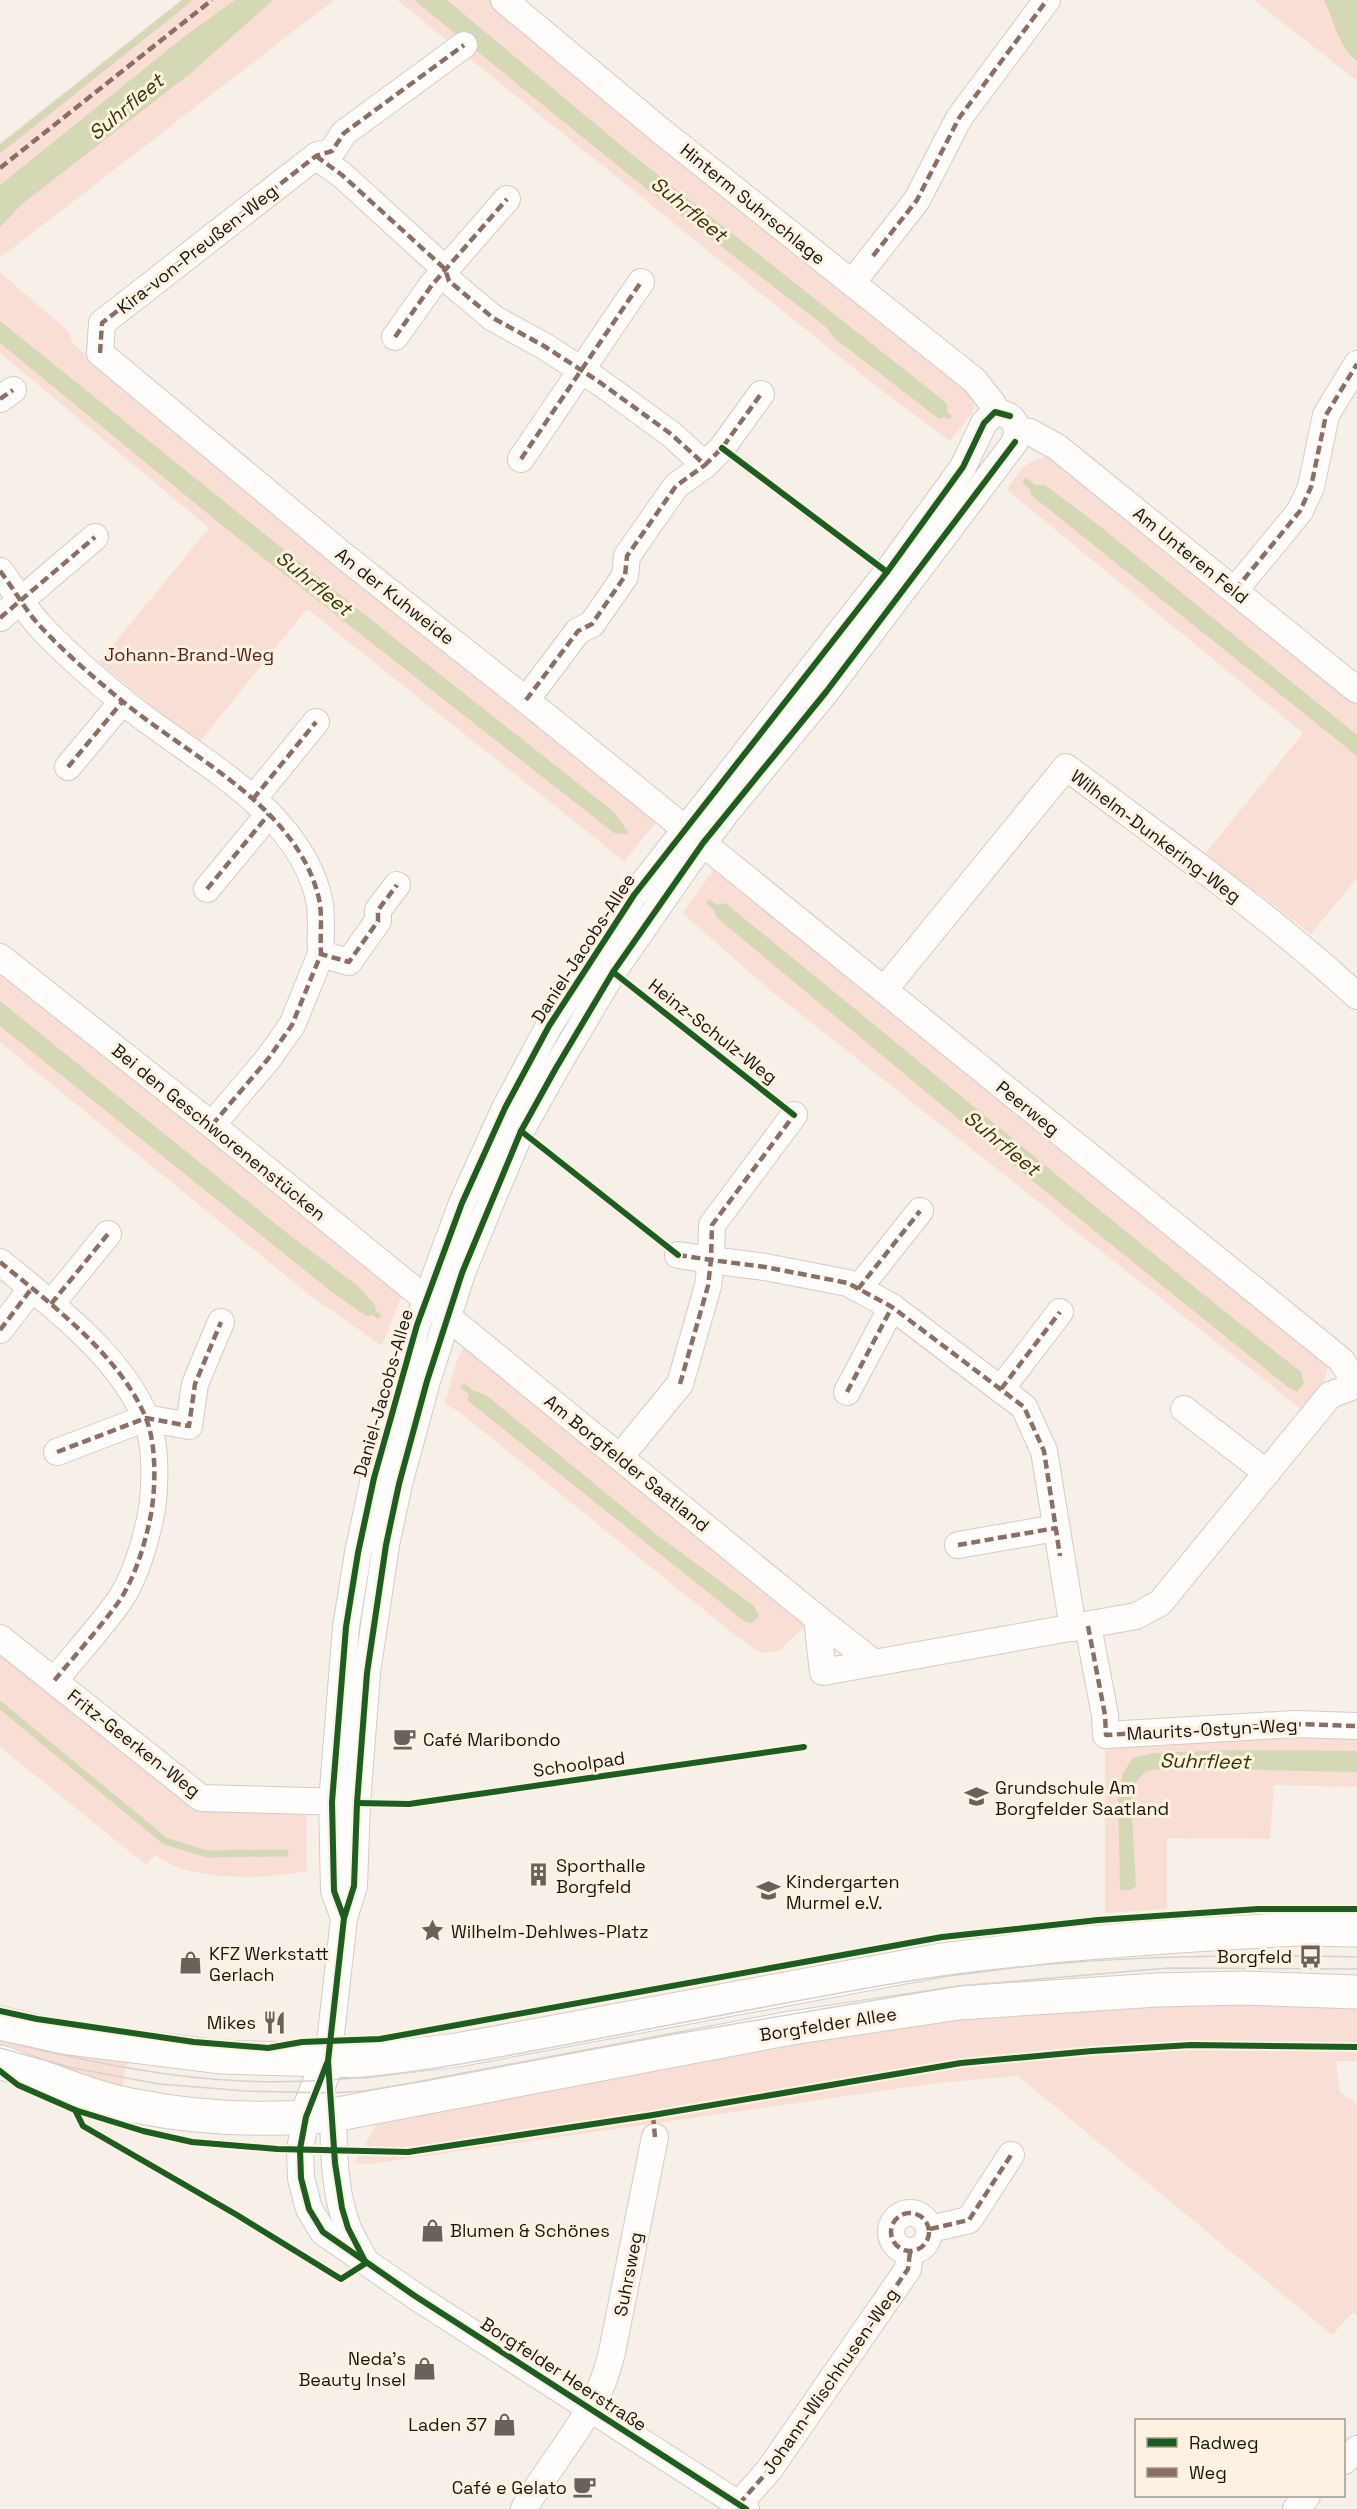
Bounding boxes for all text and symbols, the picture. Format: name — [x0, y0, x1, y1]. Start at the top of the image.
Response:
water label: Suhrfleet — [83, 67, 170, 146]
street label: Hinterm Suhrschlage — [676, 138, 830, 270]
water label: Suhrfleet — [646, 171, 734, 249]
street label: Kira-von-Preußen-Weg — [112, 179, 282, 319]
street label: Am Unteren Feld — [1129, 501, 1253, 609]
street label: An der Kuhweide — [331, 542, 459, 650]
water label: Suhrfleet — [271, 545, 359, 623]
park label: Johann-Brand-Weg — [104, 643, 274, 666]
street label: Wilhelm-Dunkering-Weg — [1066, 764, 1246, 908]
street label: Daniel-Jacobs-Allee — [526, 869, 640, 1027]
street label: Heinz-Schulz-Weg — [644, 973, 782, 1089]
street label: Bei den Geschworenenstücken — [107, 1039, 331, 1225]
street label: Peerweg — [992, 1075, 1064, 1141]
water label: Suhrfleet — [959, 1105, 1047, 1183]
street label: Daniel-Jacobs-Allee — [348, 1306, 418, 1480]
street label: Am Borgfelder Saatland — [540, 1389, 714, 1537]
street label: Fritz-Geerken-Weg — [63, 1684, 205, 1802]
street label: Maurits-Ostyn-Weg — [1126, 1713, 1298, 1745]
cafe icon: Café Maribondo — [392, 1726, 418, 1752]
place label: Café Maribondo — [423, 1728, 561, 1751]
street label: Schoolpad — [531, 1746, 627, 1782]
water label: Suhrfleet — [1160, 1747, 1252, 1775]
place label: Grundschule Am Borgfelder Saatland — [995, 1776, 1169, 1820]
school or university icon: Grundschule Am Borgfelder Saatland — [964, 1784, 990, 1810]
place label: Sporthalle Borgfeld — [556, 1854, 646, 1898]
building icon: Sporthalle Borgfeld — [525, 1862, 551, 1888]
place label: Kindergarten Murmel e.V. — [786, 1870, 899, 1914]
school or university icon: Kindergarten Murmel e.V. — [755, 1878, 781, 1904]
place icon: Wilhelm-Dehlwes-Platz — [420, 1918, 446, 1944]
place label: Wilhelm-Dehlwes-Platz — [451, 1920, 649, 1943]
place label: KFZ Werkstatt Gerlach — [209, 1942, 329, 1986]
bus stop icon: Borgfeld — [1297, 1943, 1323, 1969]
place label: Borgfeld — [1217, 1945, 1292, 1968]
shop icon: KFZ Werkstatt Gerlach — [178, 1950, 204, 1976]
street label: Borgfelder Allee — [758, 2002, 898, 2046]
restaurant icon: Mikes — [261, 2009, 287, 2035]
place label: Mikes — [207, 2011, 256, 2034]
shop icon: Blumen & Schönes — [419, 2217, 445, 2243]
place label: Blumen & Schönes — [450, 2219, 610, 2242]
street label: Suhrsweg — [609, 2230, 647, 2318]
street label: Johann-Wischhusen-Weg — [757, 2283, 903, 2479]
street label: Borgfelder Heerstraße — [477, 2312, 651, 2436]
place label: Neda's Beauty Insel — [298, 2347, 406, 2391]
shop icon: Neda's Beauty Insel — [411, 2355, 437, 2381]
shop icon: Laden 37 — [492, 2411, 518, 2437]
place label: Laden 37 — [408, 2413, 487, 2436]
legend — [1135, 2419, 1345, 2497]
text: Radweg — [1189, 2431, 1259, 2454]
text: Weg — [1189, 2461, 1227, 2484]
cafe icon: Café e Gelato — [572, 2474, 598, 2500]
place label: Café e Gelato — [452, 2476, 567, 2499]

